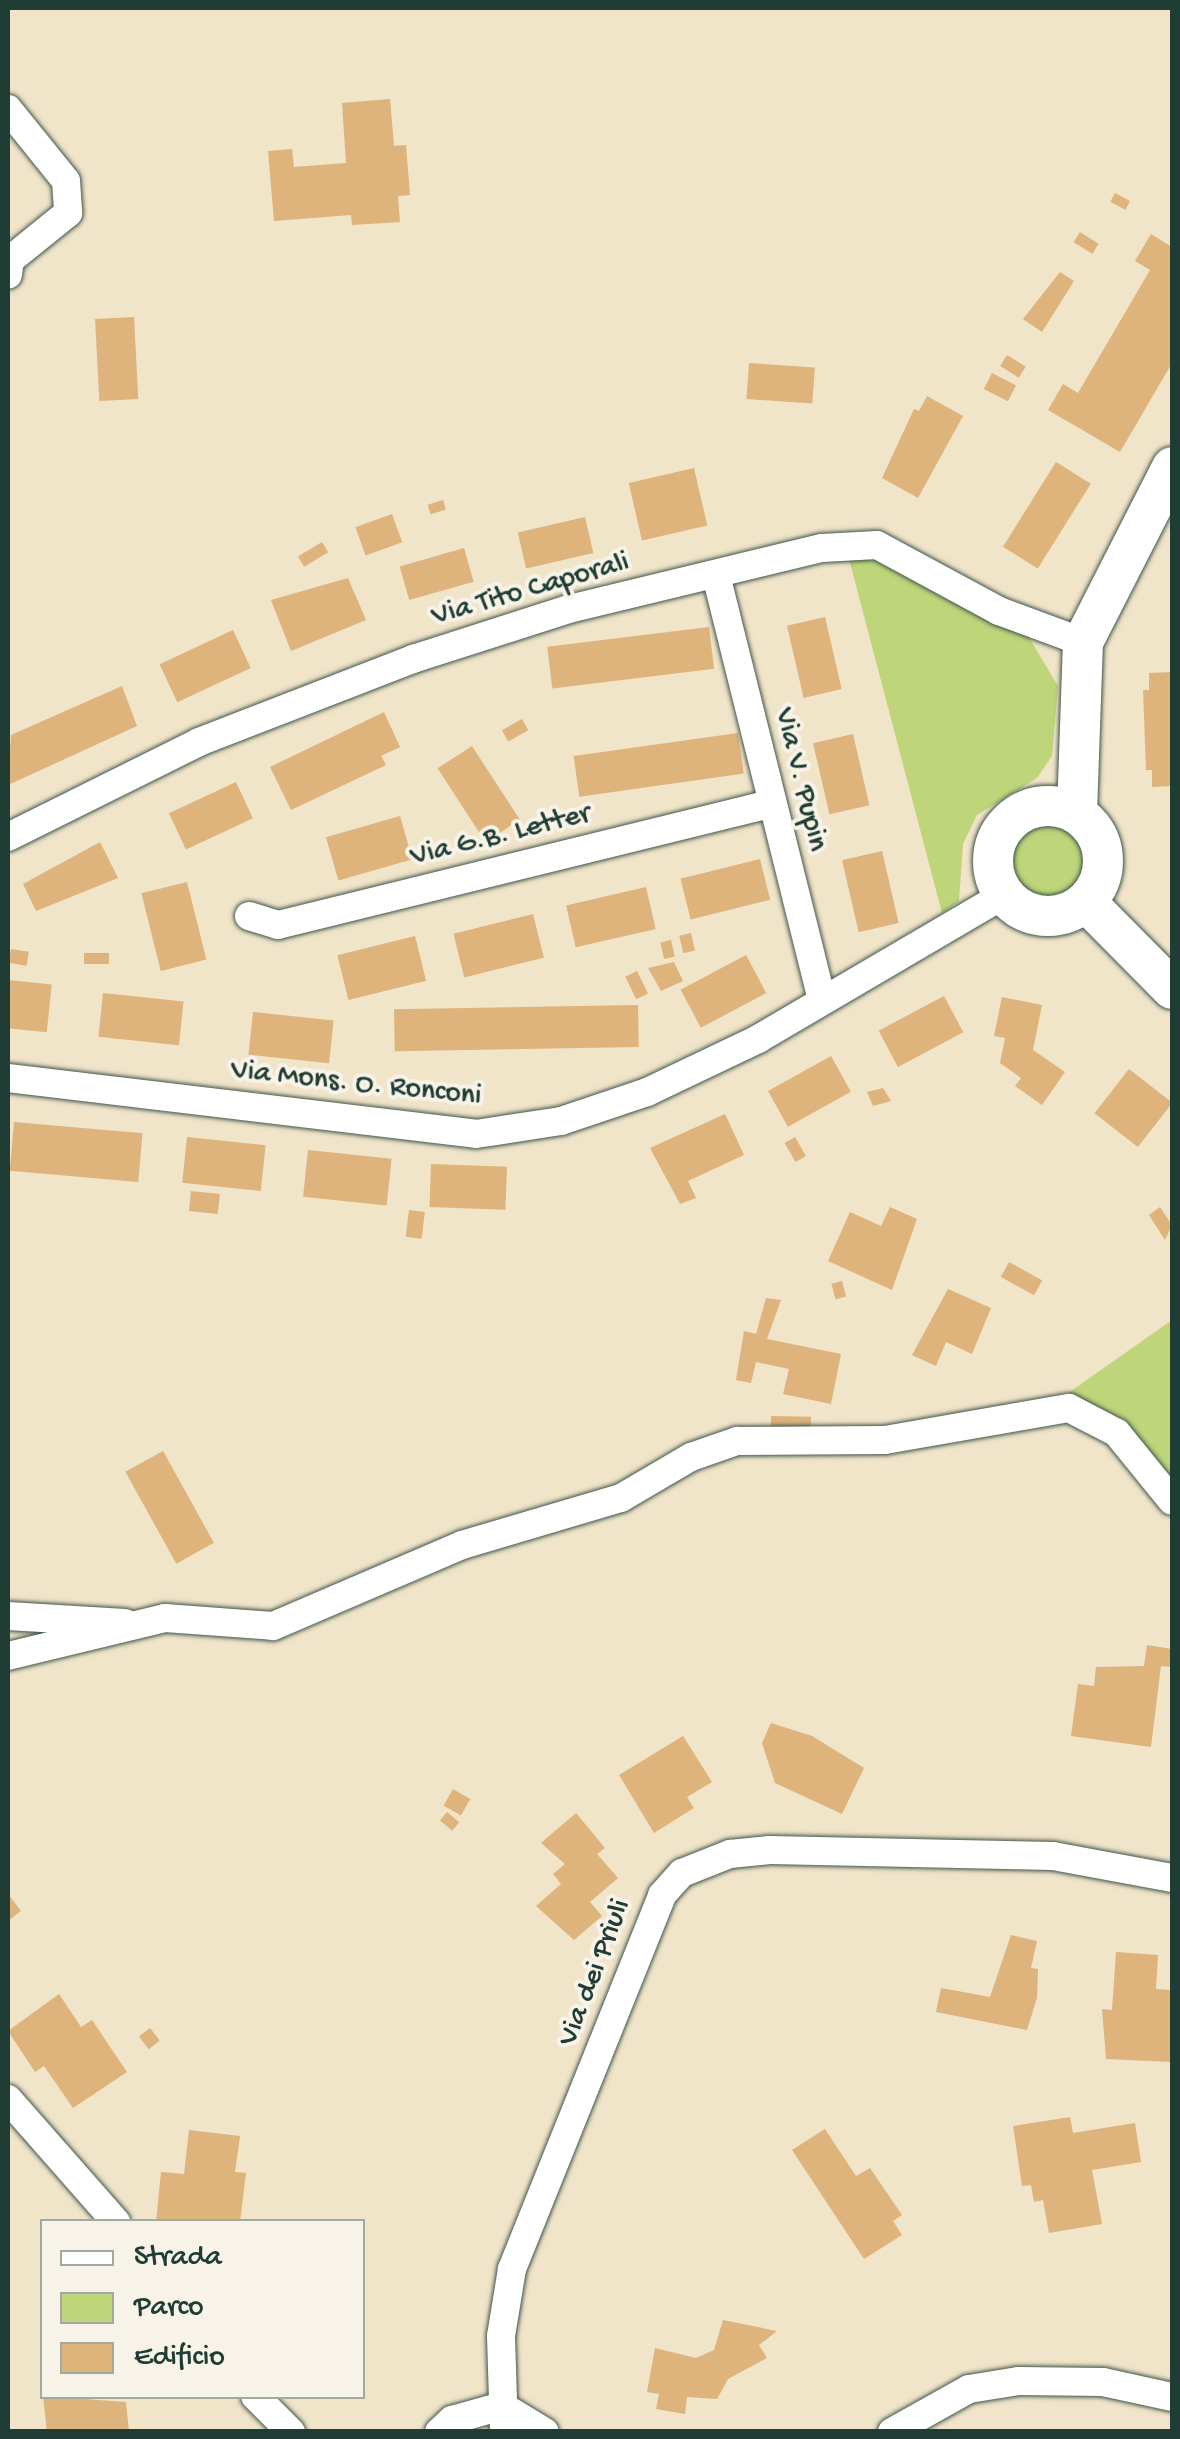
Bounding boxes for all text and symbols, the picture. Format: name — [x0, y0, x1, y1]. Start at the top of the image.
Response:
street label: Via Tito Caporali — [428, 546, 634, 636]
street label: Via V. Pupin — [764, 705, 834, 855]
street label: Via G.B. Letter — [407, 797, 595, 877]
street label: Via Mons. O. Ronconi — [229, 1054, 483, 1116]
street label: Via dei Priuli — [552, 1894, 640, 2052]
legend — [40, 2219, 365, 2399]
text: Strada — [134, 2241, 222, 2276]
text: Parco — [134, 2291, 204, 2326]
text: Edificio — [134, 2341, 225, 2376]

